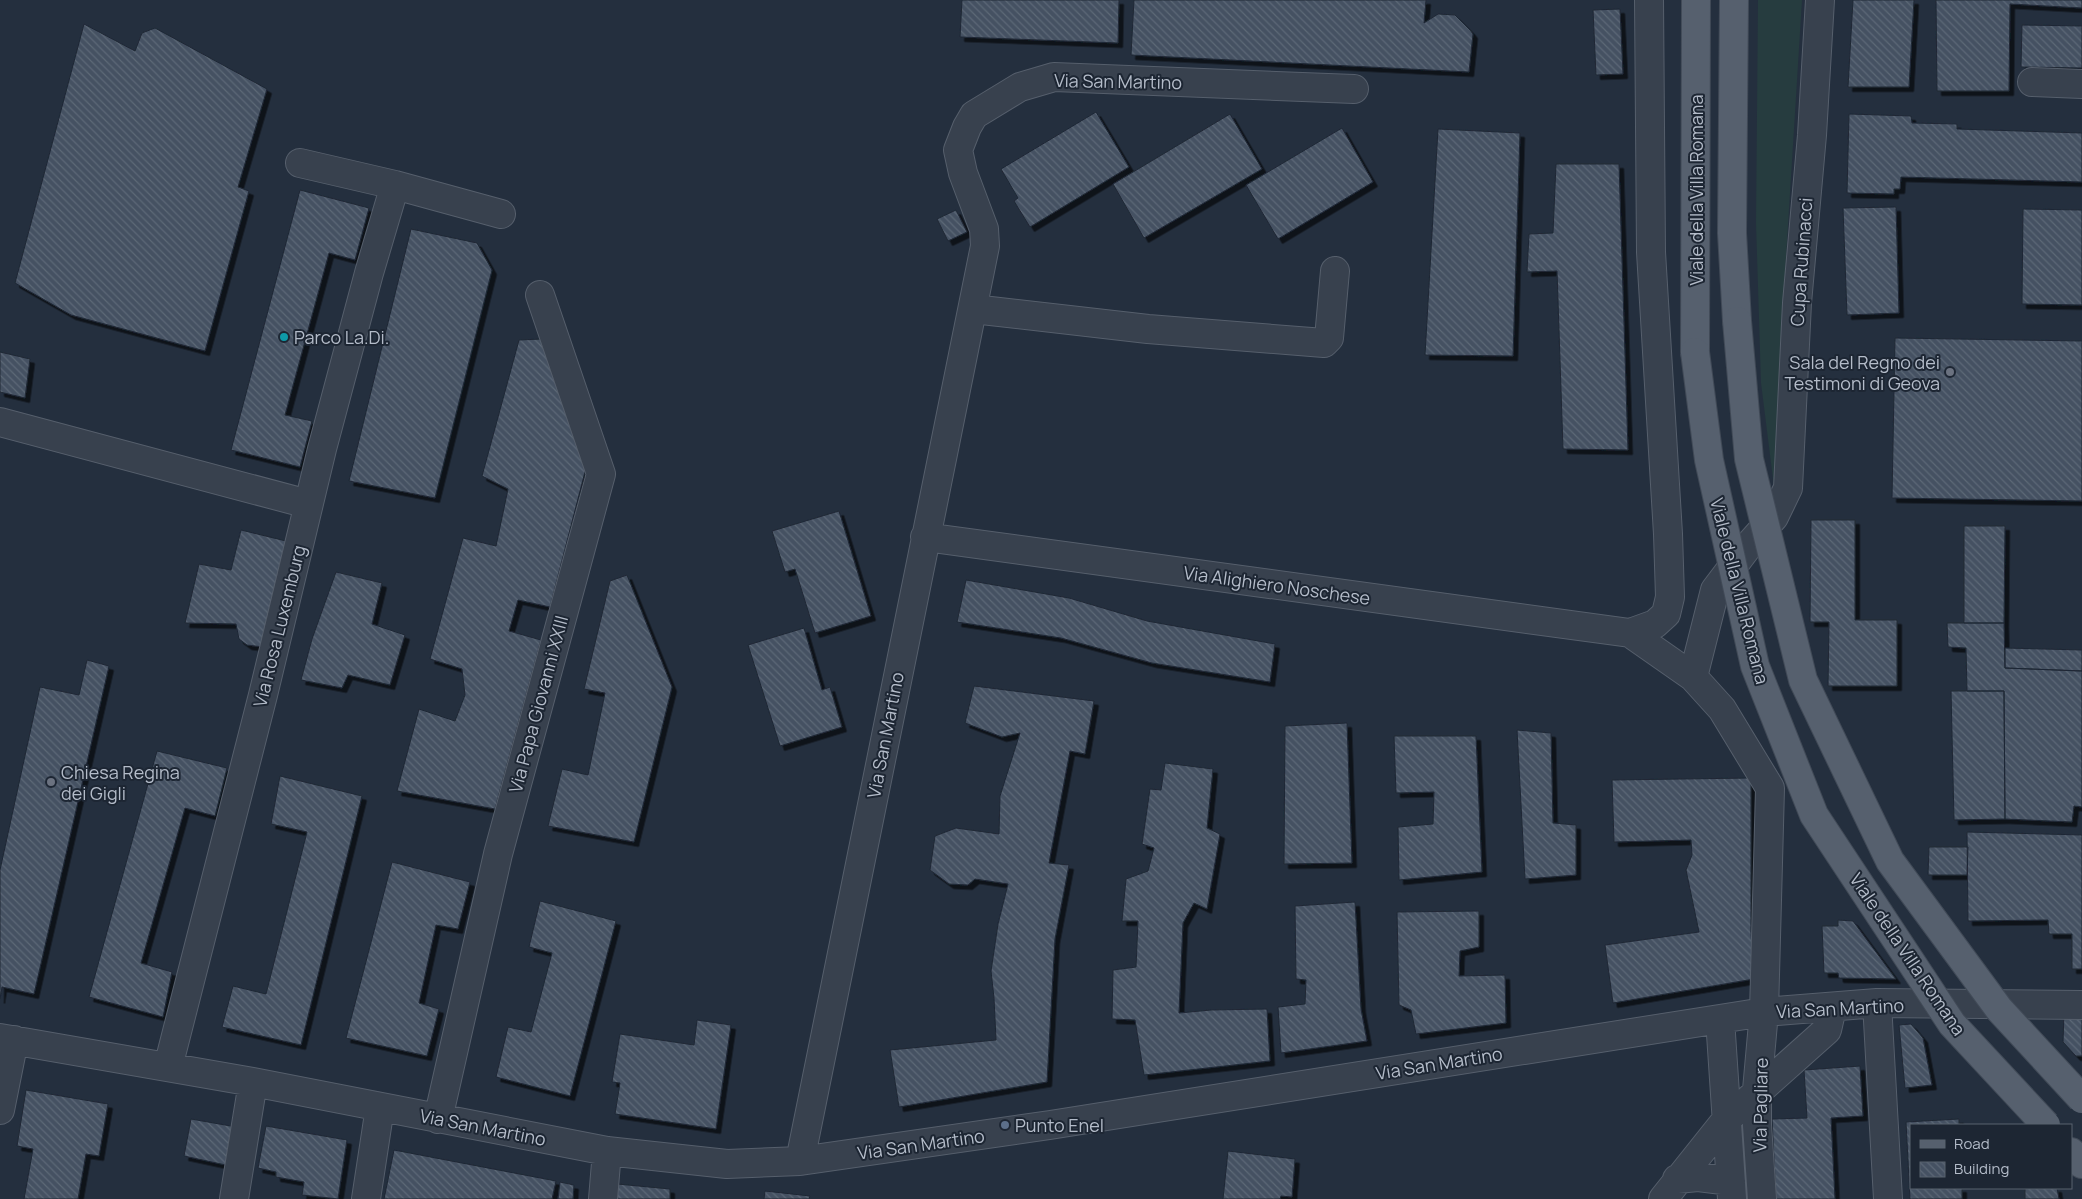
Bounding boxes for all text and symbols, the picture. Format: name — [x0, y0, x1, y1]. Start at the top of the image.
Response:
street label: Via San Martino — [1054, 68, 1182, 94]
street label: Viale della Villa Romana — [1684, 95, 1708, 285]
street label: Cupa Rubinacci — [1785, 197, 1817, 327]
place label: Parco La.Di. — [294, 325, 389, 349]
marker: Parco La.Di. — [278, 331, 290, 343]
place label: Sala del Regno dei Testimoni di Geova — [1784, 350, 1940, 395]
marker: Sala del Regno dei Testimoni di Geova — [1944, 366, 1956, 378]
street label: Viale della Villa Romana — [1705, 495, 1775, 687]
street label: Via Rosa Luxemburg — [247, 543, 311, 709]
street label: Via Alighiero Noschese — [1182, 560, 1372, 610]
street label: Via Papa Giovanni XXIII — [503, 613, 573, 795]
street label: Via San Martino — [861, 670, 909, 800]
place label: Chiesa Regina dei Gigli — [61, 760, 180, 805]
marker: Chiesa Regina dei Gigli — [45, 776, 57, 788]
street label: Viale della Villa Romana — [1845, 868, 1971, 1040]
street label: Via San Martino — [1775, 993, 1905, 1023]
street label: Via San Martino — [1374, 1041, 1504, 1085]
street label: Via Pagliare — [1747, 1057, 1773, 1153]
street label: Via San Martino — [418, 1103, 548, 1151]
place label: Punto Enel — [1015, 1113, 1104, 1137]
marker: Punto Enel — [999, 1119, 1011, 1131]
street label: Via San Martino — [856, 1123, 986, 1165]
legend — [1910, 1124, 2072, 1189]
text: Road — [1954, 1133, 1990, 1154]
text: Building — [1954, 1158, 2009, 1179]

